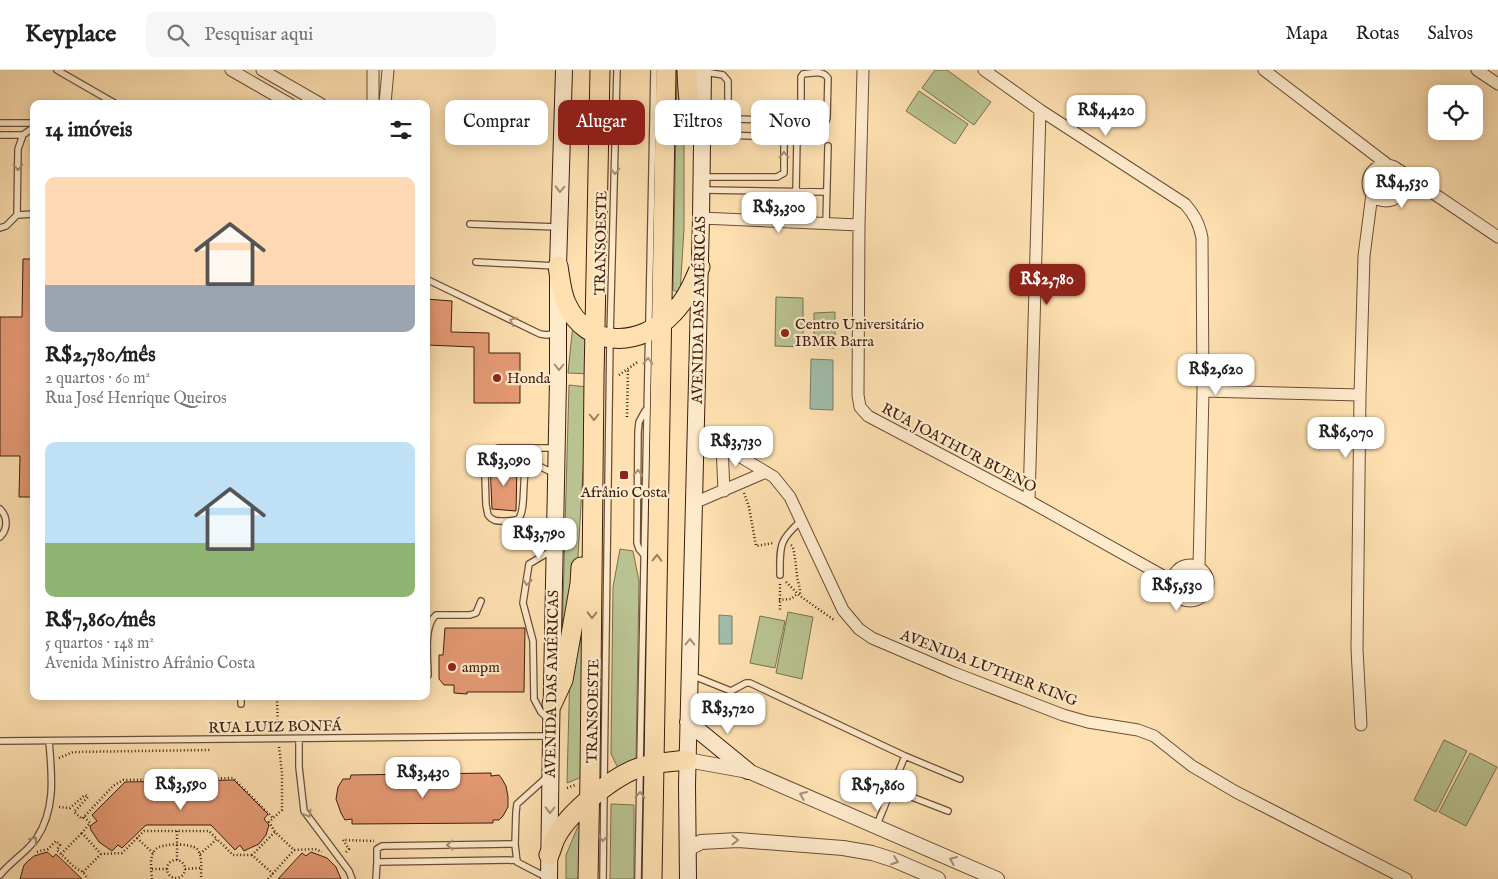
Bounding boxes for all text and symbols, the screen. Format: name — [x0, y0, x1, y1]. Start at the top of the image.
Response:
search box — [146, 12, 496, 57]
text: Keyplace — [25, 19, 116, 50]
icon: search — [164, 21, 192, 49]
text: Pesquisar aqui — [204, 23, 313, 47]
text: Mapa — [1286, 23, 1328, 46]
text: Rotas — [1356, 23, 1399, 46]
text: Salvos — [1427, 23, 1473, 46]
map controls — [1428, 85, 1483, 140]
button: locate — [1428, 85, 1483, 140]
pin: R$4,420 — [1060, 94, 1152, 137]
chip: Comprar — [445, 100, 548, 145]
chip: Alugar — [558, 100, 645, 145]
chip: Filtros — [655, 100, 741, 145]
chip: Novo — [751, 100, 829, 145]
text: R$4,420 — [1077, 101, 1135, 121]
icon: filters — [387, 116, 415, 144]
text: 14 imóveis — [45, 117, 132, 144]
one-way arrow — [779, 151, 789, 159]
one-way arrow — [13, 164, 23, 172]
pin: R$4,530 — [1356, 166, 1448, 209]
one-way arrow — [609, 167, 620, 175]
text: R$4,530 — [1375, 173, 1429, 193]
one-way arrow — [555, 185, 566, 193]
street label: TRANSOESTE — [591, 191, 611, 295]
pin: R$3,300 — [733, 191, 825, 234]
text: R$3,300 — [753, 198, 805, 218]
icon: home — [185, 209, 275, 299]
street label: AVENIDA DAS AMÉRICAS — [688, 216, 710, 405]
pin: R$2,780 — [1001, 264, 1093, 306]
text: R$2,780 — [1020, 270, 1074, 290]
place label: Centro Universitário IBMR Barra — [795, 315, 924, 351]
one-way arrow — [509, 317, 518, 327]
marker: Centro Universitário IBMR Barra — [779, 327, 791, 339]
text: R$2,780/mês — [45, 342, 156, 369]
pin: R$2,620 — [1170, 354, 1262, 396]
one-way arrow — [642, 356, 653, 364]
text: R$2,620 — [1189, 360, 1243, 380]
one-way arrow — [553, 364, 564, 372]
text: 2 quartos · 60 m² — [45, 369, 150, 389]
place label: Honda — [507, 369, 551, 388]
marker: Honda — [491, 372, 503, 384]
text: Rua José Henrique Queiros — [45, 389, 227, 409]
street label: RUA JOATHUR BUENO — [878, 399, 1040, 497]
one-way arrow — [589, 414, 599, 422]
pin: R$6,070 — [1300, 416, 1392, 459]
text: R$6,070 — [1318, 423, 1374, 443]
pin: R$3,730 — [690, 426, 782, 468]
text: R$3,730 — [710, 432, 762, 452]
pin: R$3,090 — [458, 444, 550, 487]
text: R$3,090 — [477, 451, 531, 471]
marker: Afrânio Costa — [618, 469, 630, 481]
one-way arrow — [633, 469, 643, 477]
icon: home — [185, 474, 275, 564]
place label: Afrânio Costa — [580, 483, 668, 502]
pin: R$3,790 — [493, 518, 585, 560]
text: R$3,790 — [513, 524, 565, 544]
one-way arrow — [652, 554, 662, 562]
pin: R$5,530 — [1131, 570, 1223, 612]
text: R$5,530 — [1152, 576, 1202, 596]
one-way arrow — [522, 579, 533, 587]
street label: AVENIDA DAS AMÉRICAS — [541, 590, 563, 779]
text: R$7,860/mês — [45, 607, 156, 634]
one-way arrow — [587, 612, 597, 619]
street label: AVENIDA LUTHER KING — [897, 625, 1080, 711]
text: 5 quartos · 148 m² — [45, 634, 154, 654]
one-way arrow — [685, 637, 696, 645]
text: Avenida Ministro Afrânio Costa — [45, 654, 255, 674]
place label: ampm — [462, 658, 500, 677]
street label: TRANSOESTE — [583, 659, 603, 763]
marker: ampm — [446, 661, 458, 673]
pin: R$3,720 — [682, 692, 774, 735]
text: R$3,720 — [701, 699, 755, 719]
street label: RUA LUIZ BONFÁ — [208, 716, 343, 738]
pin: R$3,430 — [377, 756, 469, 799]
text: R$3,430 — [396, 763, 450, 783]
pin: R$3,590 — [135, 768, 227, 811]
pin: R$7,860 — [832, 770, 924, 812]
text: R$3,590 — [155, 775, 207, 795]
text: R$7,860 — [851, 776, 905, 796]
one-way arrow — [635, 791, 645, 799]
one-way arrow — [799, 791, 808, 802]
one-way arrow — [545, 806, 555, 814]
one-way arrow — [301, 809, 311, 818]
one-way arrow — [598, 834, 608, 842]
one-way arrow — [732, 835, 739, 845]
one-way arrow — [28, 837, 36, 846]
one-way arrow — [446, 840, 454, 850]
one-way arrow — [891, 855, 899, 865]
one-way arrow — [949, 855, 958, 866]

